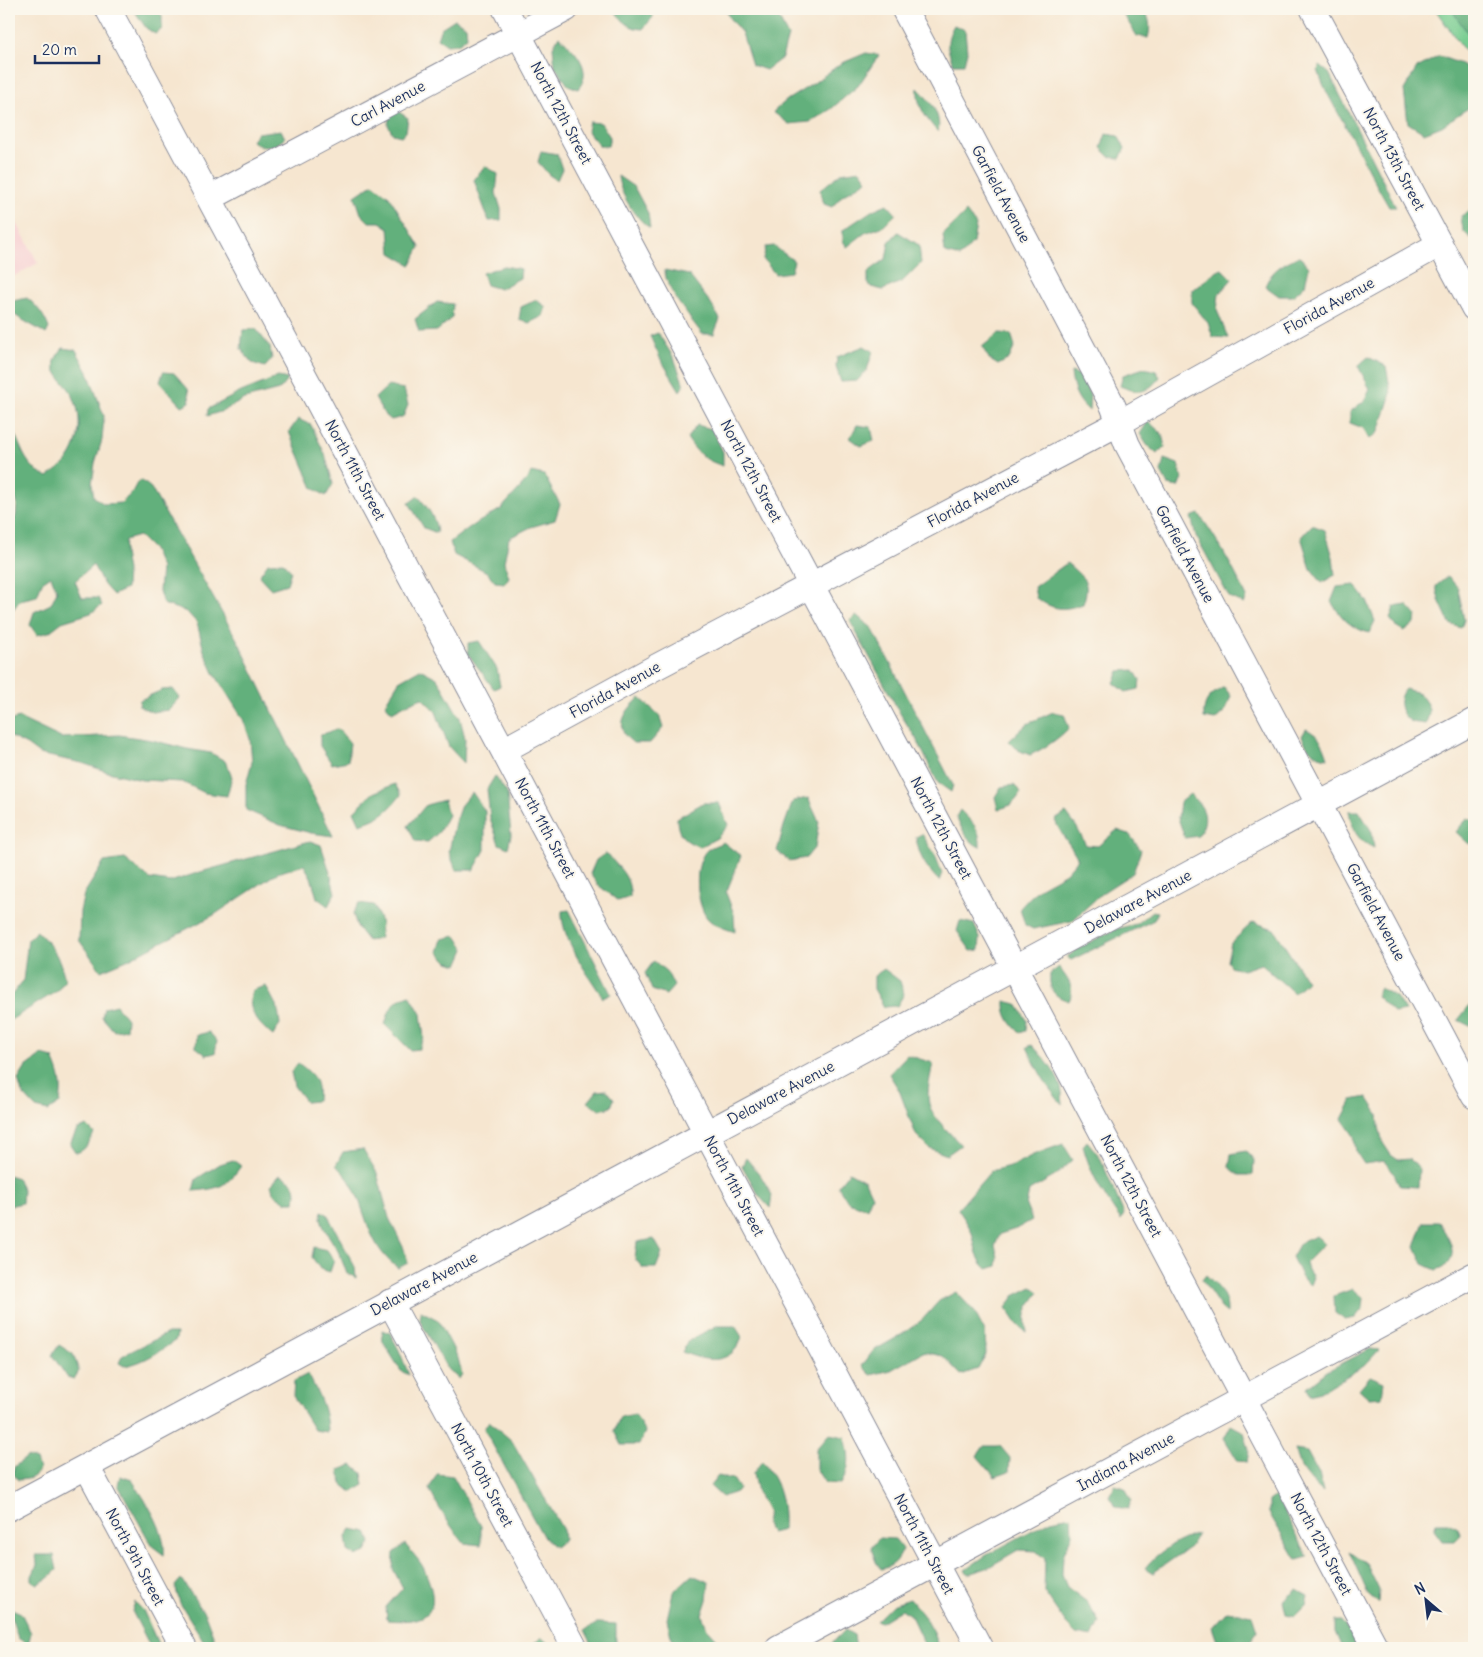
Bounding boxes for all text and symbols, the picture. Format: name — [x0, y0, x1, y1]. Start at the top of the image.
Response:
scale bar — [35, 32, 99, 64]
text: 20 m — [42, 40, 77, 59]
street label: North 12th Street — [526, 58, 596, 167]
street label: Carl Avenue — [347, 76, 428, 131]
street label: North 13th Street — [1359, 104, 1430, 213]
street label: Garfield Avenue — [968, 142, 1035, 246]
street label: Florida Avenue — [1280, 273, 1378, 338]
street label: North 11th Street — [321, 416, 390, 523]
street label: North 12th Street — [716, 416, 786, 525]
street label: Florida Avenue — [924, 467, 1022, 532]
street label: Garfield Avenue — [1152, 502, 1219, 606]
street label: Florida Avenue — [566, 657, 664, 722]
street label: North 12th Street — [906, 773, 976, 882]
street label: North 11th Street — [511, 774, 580, 881]
street label: Garfield Avenue — [1343, 860, 1410, 964]
street label: Delaware Avenue — [1081, 865, 1195, 938]
street label: Delaware Avenue — [724, 1056, 838, 1129]
street label: North 12th Street — [1096, 1131, 1166, 1240]
street label: North 11th Street — [700, 1132, 769, 1239]
street label: Delaware Avenue — [367, 1247, 481, 1320]
street label: North 10th Street — [447, 1419, 518, 1530]
street label: Indiana Avenue — [1074, 1428, 1177, 1495]
street label: North 12th Street — [1286, 1489, 1356, 1598]
street label: North 11th Street — [890, 1490, 959, 1597]
street label: North 9th Street — [102, 1505, 169, 1609]
north arrow — [1400, 1574, 1450, 1624]
text: N — [1411, 1578, 1428, 1599]

